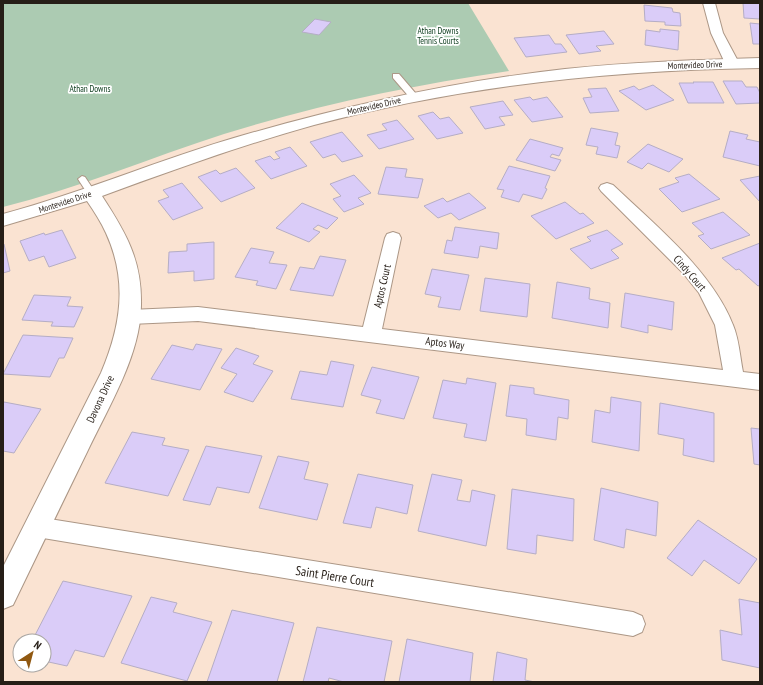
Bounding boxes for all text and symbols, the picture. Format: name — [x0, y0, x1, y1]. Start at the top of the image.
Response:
park label: Athan Downs Tennis Courts — [417, 25, 459, 46]
street label: Montevideo Drive — [667, 58, 723, 71]
park label: Athan Downs — [70, 83, 110, 94]
street label: Montevideo Drive — [346, 94, 402, 117]
street label: Montevideo Drive — [37, 188, 93, 215]
street label: Cindy Court — [670, 252, 710, 294]
street label: Aptos Court — [370, 263, 394, 309]
street label: Aptos Way — [425, 334, 466, 352]
street label: Davona Drive — [83, 373, 117, 425]
street label: Saint Pierre Court — [294, 562, 376, 591]
north arrow — [12, 633, 52, 673]
text: N — [31, 637, 44, 652]

